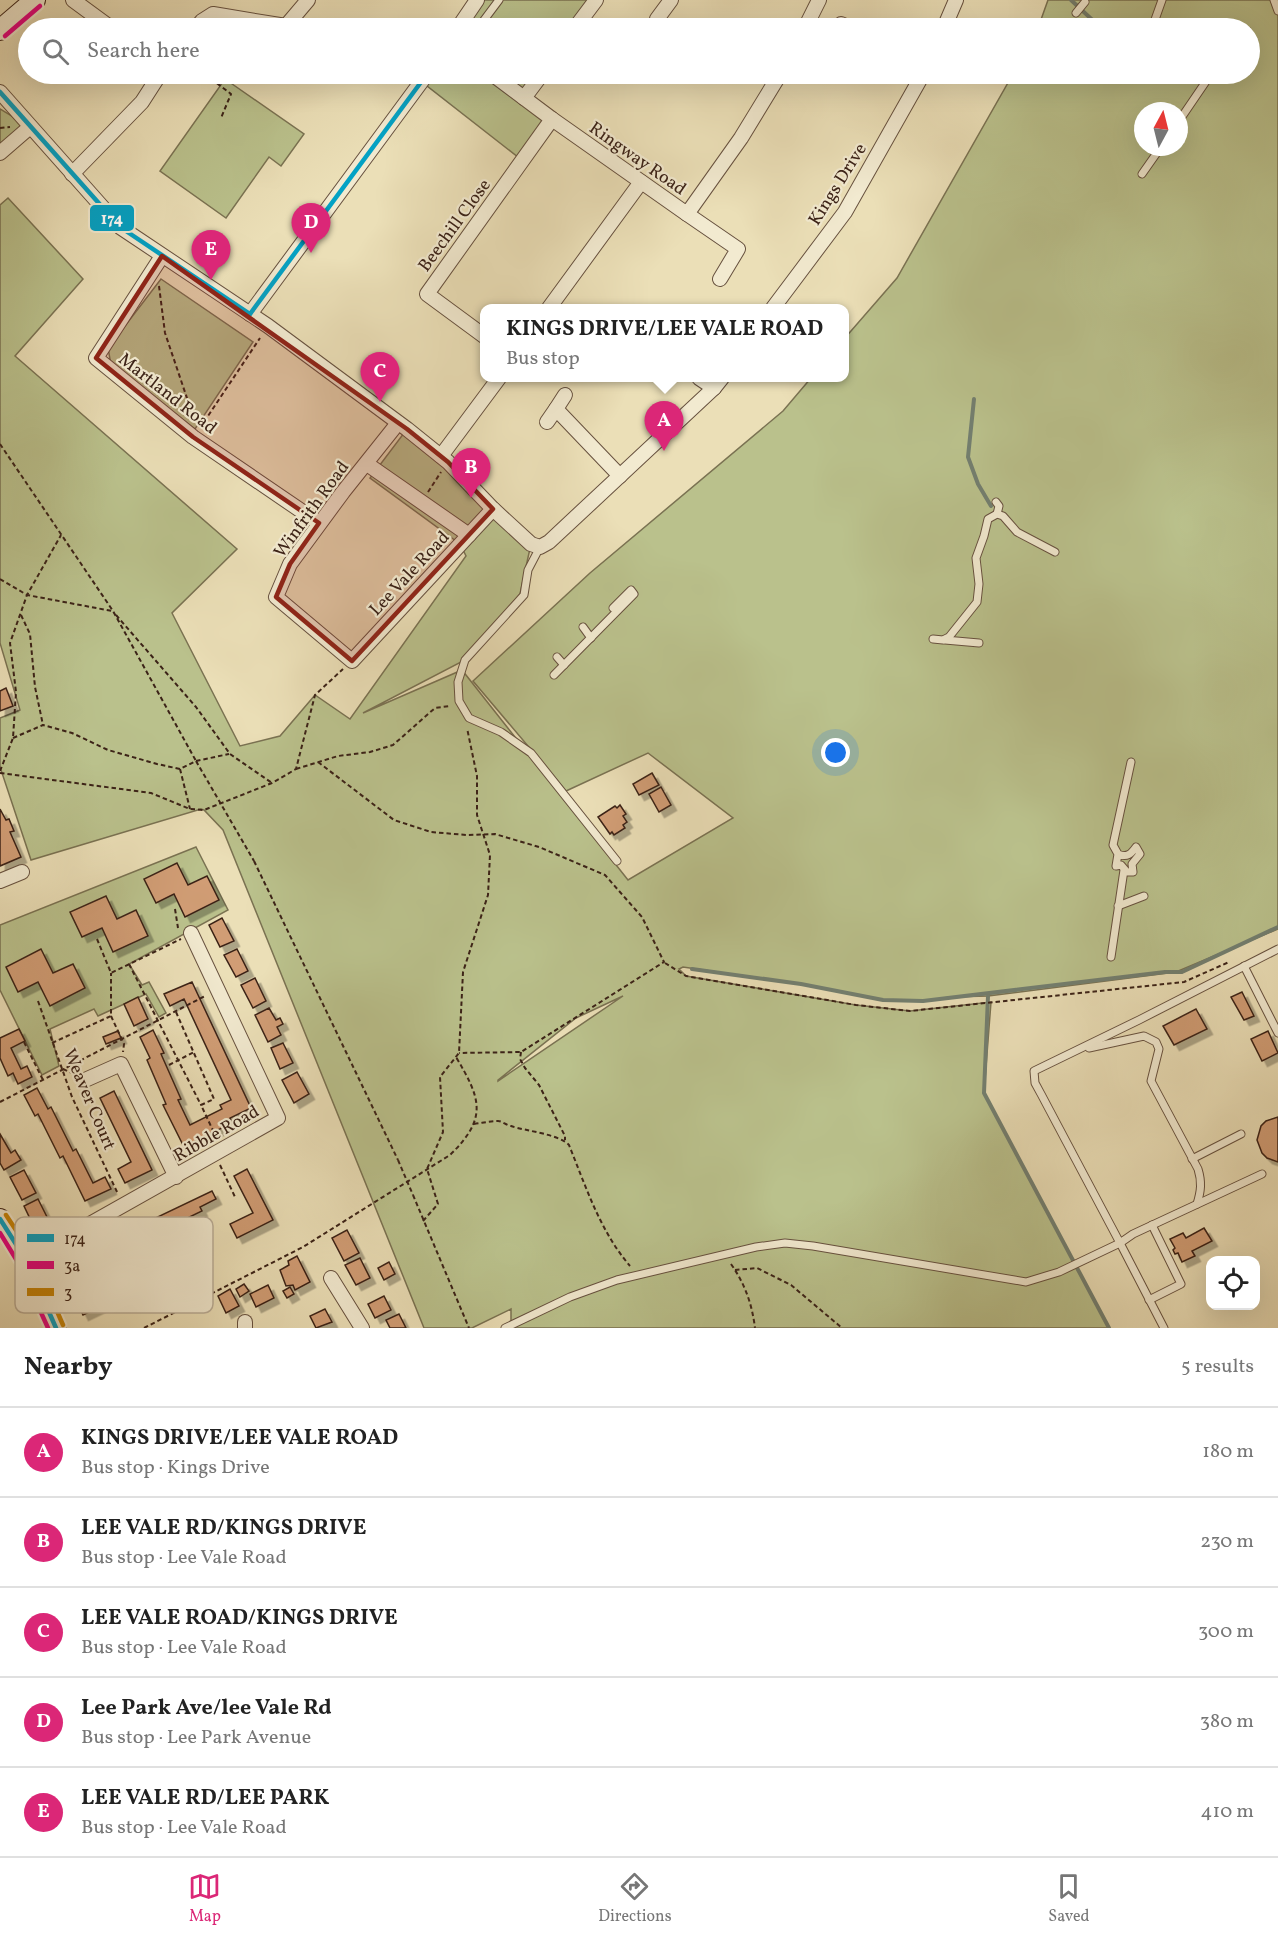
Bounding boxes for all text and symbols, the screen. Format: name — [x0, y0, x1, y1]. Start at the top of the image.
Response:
search box — [18, 18, 1260, 84]
icon: search — [39, 35, 72, 68]
text: Search here — [87, 36, 200, 67]
north arrow — [1134, 102, 1188, 156]
street label: Ringway Road — [583, 116, 691, 202]
street label: Kings Drive — [803, 139, 873, 231]
street label: Beechill Close — [413, 174, 497, 277]
line badge: 174 — [89, 204, 135, 232]
pin: D — [292, 204, 330, 253]
text: 174 — [101, 209, 124, 231]
pin: E — [192, 230, 230, 280]
popup — [480, 304, 849, 382]
text: KINGS DRIVE/LEE VALE ROAD — [506, 314, 823, 345]
text: Bus stop — [506, 345, 580, 373]
street label: Martland Road — [112, 348, 222, 441]
pin: C — [360, 352, 400, 402]
pin: A — [644, 402, 684, 451]
pin: B — [452, 448, 490, 498]
street label: Winfrith Road — [269, 456, 356, 563]
street label: Lee Vale Road — [364, 526, 456, 622]
your location — [821, 738, 850, 767]
street label: Weaver Court — [56, 1045, 121, 1154]
street label: Ribble Road — [169, 1100, 264, 1169]
legend — [15, 1217, 213, 1313]
text: 174 — [64, 1229, 86, 1251]
text: 3a — [64, 1256, 80, 1278]
map controls — [1206, 1256, 1260, 1310]
button: locate — [1206, 1256, 1260, 1310]
text: 3 — [64, 1283, 72, 1305]
text: Nearby — [24, 1349, 113, 1385]
text: 5 results — [1181, 1353, 1254, 1381]
text: KINGS DRIVE/LEE VALE ROAD — [81, 1423, 398, 1454]
text: A — [36, 1438, 51, 1466]
text: 180 m — [1202, 1438, 1254, 1466]
text: Bus stop · Kings Drive — [81, 1454, 270, 1482]
text: LEE VALE RD/KINGS DRIVE — [81, 1513, 366, 1544]
text: B — [37, 1528, 50, 1556]
text: 230 m — [1200, 1528, 1254, 1556]
text: Bus stop · Lee Vale Road — [81, 1544, 287, 1572]
text: LEE VALE ROAD/KINGS DRIVE — [81, 1603, 398, 1634]
text: C — [37, 1618, 50, 1646]
text: 300 m — [1198, 1618, 1254, 1646]
text: Bus stop · Lee Vale Road — [81, 1634, 287, 1662]
text: Lee Park Ave/lee Vale Rd — [81, 1693, 332, 1724]
text: D — [36, 1708, 51, 1736]
text: 380 m — [1200, 1708, 1254, 1736]
text: Bus stop · Lee Park Avenue — [81, 1724, 311, 1752]
text: LEE VALE RD/LEE PARK — [81, 1783, 330, 1814]
text: E — [37, 1798, 50, 1826]
text: 410 m — [1201, 1798, 1254, 1826]
text: Bus stop · Lee Vale Road — [81, 1814, 287, 1842]
tab: Map — [188, 1870, 221, 1928]
tab: Directions — [598, 1870, 672, 1928]
tab: Saved — [1048, 1870, 1090, 1928]

